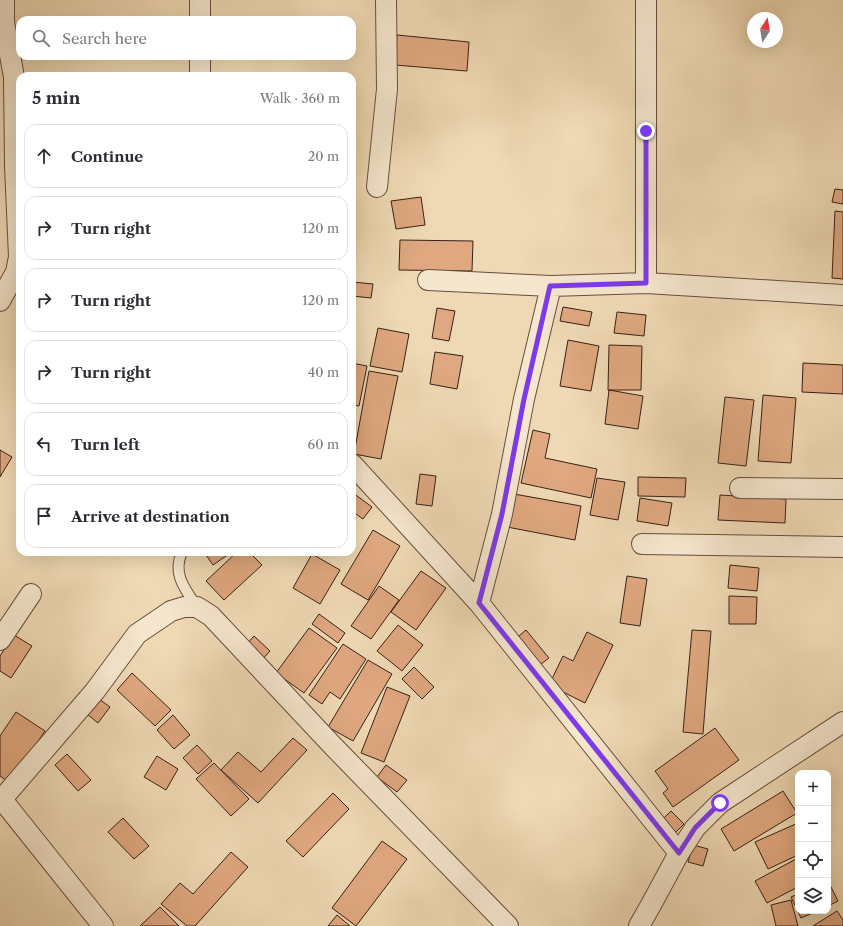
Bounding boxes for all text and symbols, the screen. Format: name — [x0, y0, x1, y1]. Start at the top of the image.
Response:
north arrow — [747, 12, 783, 48]
search box — [16, 16, 356, 60]
icon: search — [30, 27, 52, 49]
text: Search here — [62, 29, 147, 48]
text: 5 min — [32, 88, 80, 108]
text: Walk · 360 m — [260, 90, 340, 106]
route end — [637, 122, 655, 140]
icon: ahead — [33, 145, 55, 167]
text: Continue — [71, 147, 143, 166]
text: 20 m — [308, 148, 339, 164]
icon: right — [33, 217, 55, 239]
text: Turn right — [71, 219, 151, 238]
text: 120 m — [302, 220, 339, 236]
icon: right — [33, 289, 55, 311]
text: Turn right — [71, 291, 151, 310]
text: 120 m — [302, 292, 339, 308]
icon: right — [33, 361, 55, 383]
text: Turn right — [71, 363, 151, 382]
text: 40 m — [308, 364, 339, 380]
icon: left — [33, 433, 55, 455]
text: Turn left — [71, 435, 140, 454]
text: 60 m — [308, 436, 339, 452]
icon: arrive — [33, 505, 55, 527]
text: Arrive at destination — [71, 507, 230, 526]
map controls — [795, 770, 831, 914]
button: + — [795, 770, 831, 806]
route start — [711, 794, 729, 812]
button: − — [795, 806, 831, 842]
button: locate — [795, 842, 831, 878]
button: layers — [795, 878, 831, 914]

